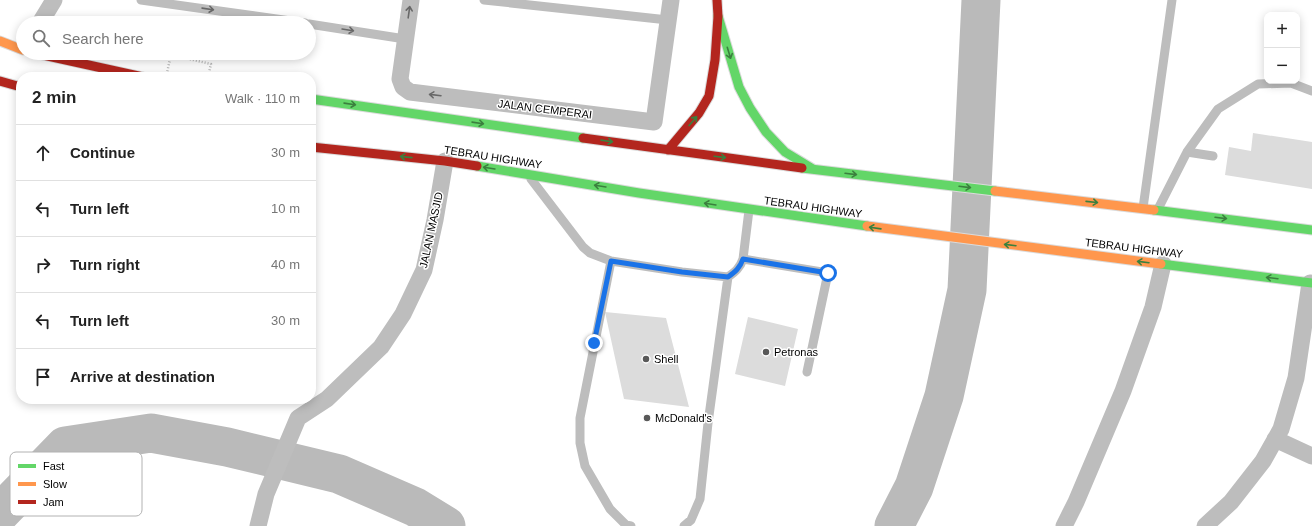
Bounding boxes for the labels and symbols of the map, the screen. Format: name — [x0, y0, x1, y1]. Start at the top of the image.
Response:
one-way arrow — [201, 5, 214, 13]
one-way arrow — [405, 6, 413, 19]
one-way arrow — [341, 26, 354, 34]
one-way arrow — [726, 47, 733, 60]
one-way arrow — [428, 91, 441, 99]
street label: JALAN CEMPERAI — [497, 97, 593, 121]
one-way arrow — [343, 100, 356, 108]
one-way arrow — [689, 115, 698, 126]
one-way arrow — [471, 119, 484, 127]
one-way arrow — [600, 137, 613, 145]
street label: TEBRAU HIGHWAY — [443, 143, 543, 171]
one-way arrow — [400, 153, 413, 161]
one-way arrow — [713, 153, 726, 161]
one-way arrow — [483, 164, 496, 172]
one-way arrow — [845, 170, 858, 177]
one-way arrow — [594, 182, 607, 190]
one-way arrow — [958, 183, 971, 191]
street label: JALAN MASJID — [417, 191, 445, 269]
street label: TEBRAU HIGHWAY — [763, 194, 864, 220]
one-way arrow — [1085, 198, 1098, 206]
one-way arrow — [704, 200, 717, 208]
one-way arrow — [1214, 214, 1227, 222]
one-way arrow — [869, 224, 882, 232]
street label: TEBRAU HIGHWAY — [1084, 236, 1185, 260]
one-way arrow — [1004, 241, 1017, 249]
one-way arrow — [1137, 258, 1150, 266]
route start — [819, 264, 837, 282]
one-way arrow — [1266, 274, 1279, 282]
route end — [585, 334, 603, 352]
place label: Petronas — [774, 346, 819, 358]
marker: Petronas — [761, 347, 771, 357]
place label: Shell — [654, 353, 678, 365]
marker: Shell — [641, 354, 651, 364]
place label: McDonald's — [655, 412, 713, 424]
marker: McDonald's — [642, 413, 652, 423]
legend — [10, 452, 142, 516]
text: Fast — [43, 460, 64, 472]
text: Slow — [43, 478, 67, 490]
text: Jam — [43, 496, 64, 508]

